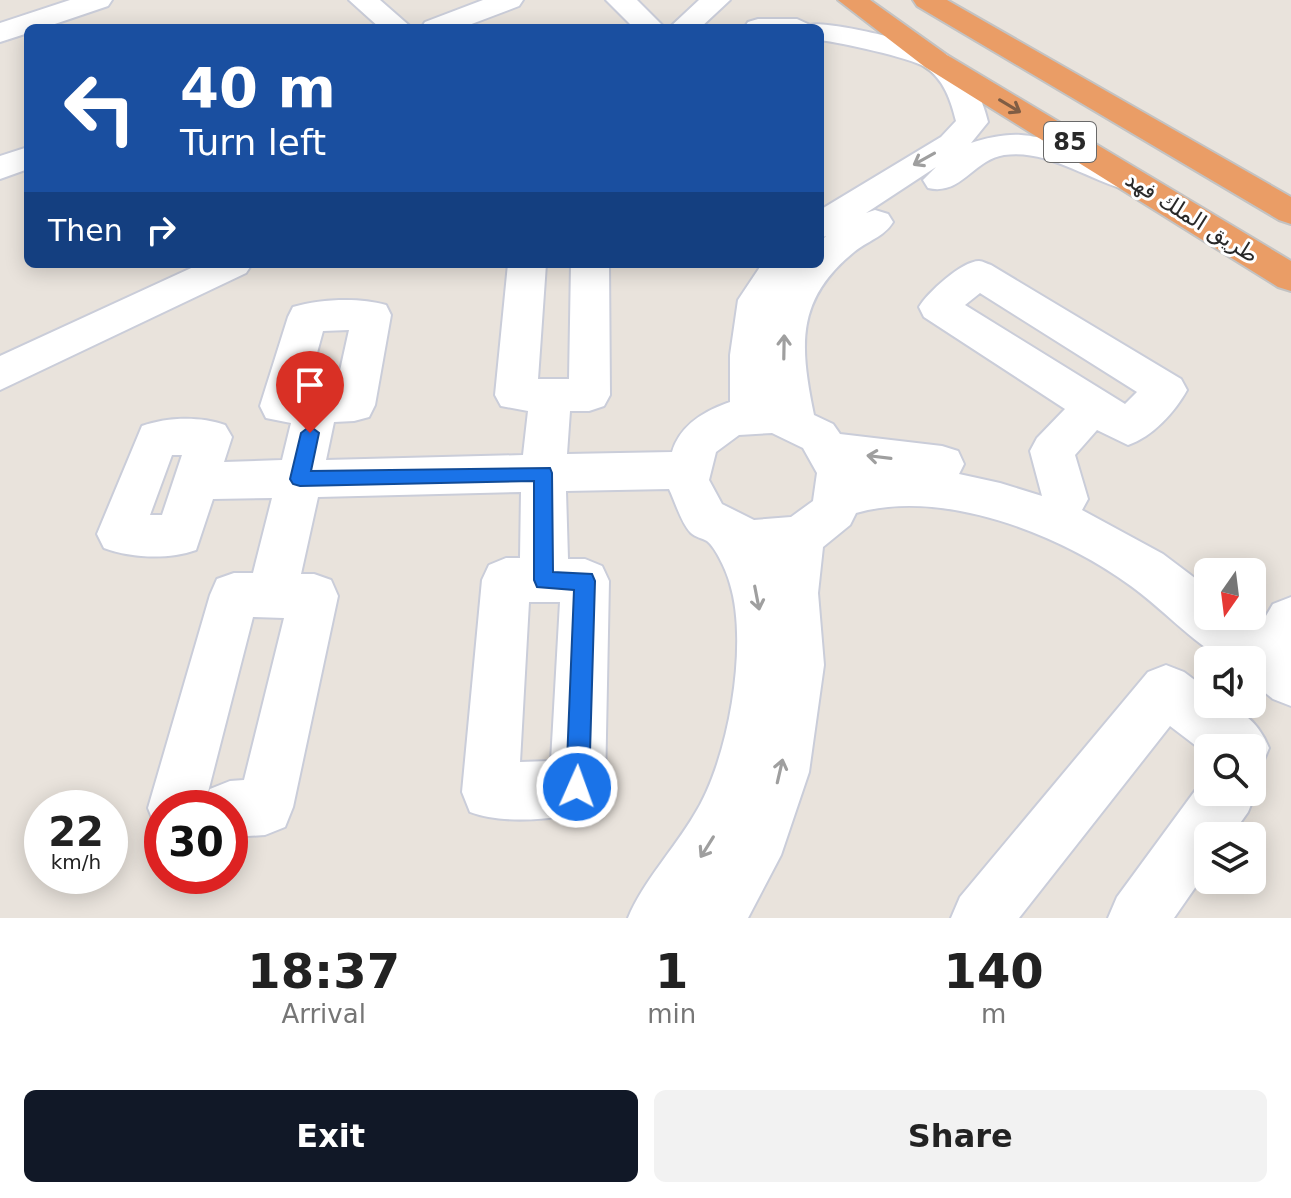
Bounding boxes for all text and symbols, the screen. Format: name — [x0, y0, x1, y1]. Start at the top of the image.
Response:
text: 40 m — [180, 55, 336, 120]
icon: left — [48, 56, 152, 160]
one-way arrow — [998, 98, 1021, 114]
text: Turn left — [180, 122, 326, 163]
road number: 85 — [1044, 122, 1096, 162]
one-way arrow — [913, 152, 937, 167]
street label: طريق الملك فهد — [1121, 166, 1263, 269]
icon: right — [139, 208, 183, 252]
text: Then — [48, 213, 123, 248]
one-way arrow — [776, 334, 792, 361]
pin — [276, 351, 344, 433]
icon: arrive — [288, 363, 332, 407]
one-way arrow — [866, 449, 893, 464]
north arrow — [1194, 558, 1266, 630]
map controls — [1194, 558, 1266, 894]
one-way arrow — [751, 585, 766, 611]
button: sound — [1194, 646, 1266, 718]
button: search — [1194, 734, 1266, 806]
position arrow — [535, 745, 619, 829]
one-way arrow — [773, 759, 788, 784]
speed limit sign: 30 — [144, 790, 248, 894]
text: 22 — [48, 809, 104, 855]
button: layers — [1194, 822, 1266, 894]
one-way arrow — [699, 835, 715, 858]
text: km/h — [51, 850, 101, 874]
text: 18:37 — [247, 943, 400, 999]
text: 1 — [655, 943, 688, 999]
text: 140 — [944, 943, 1044, 999]
text: Arrival — [281, 999, 366, 1029]
text: min — [647, 999, 696, 1029]
text: m — [981, 999, 1006, 1029]
button: Exit — [24, 1090, 638, 1182]
button: Share — [654, 1090, 1267, 1182]

